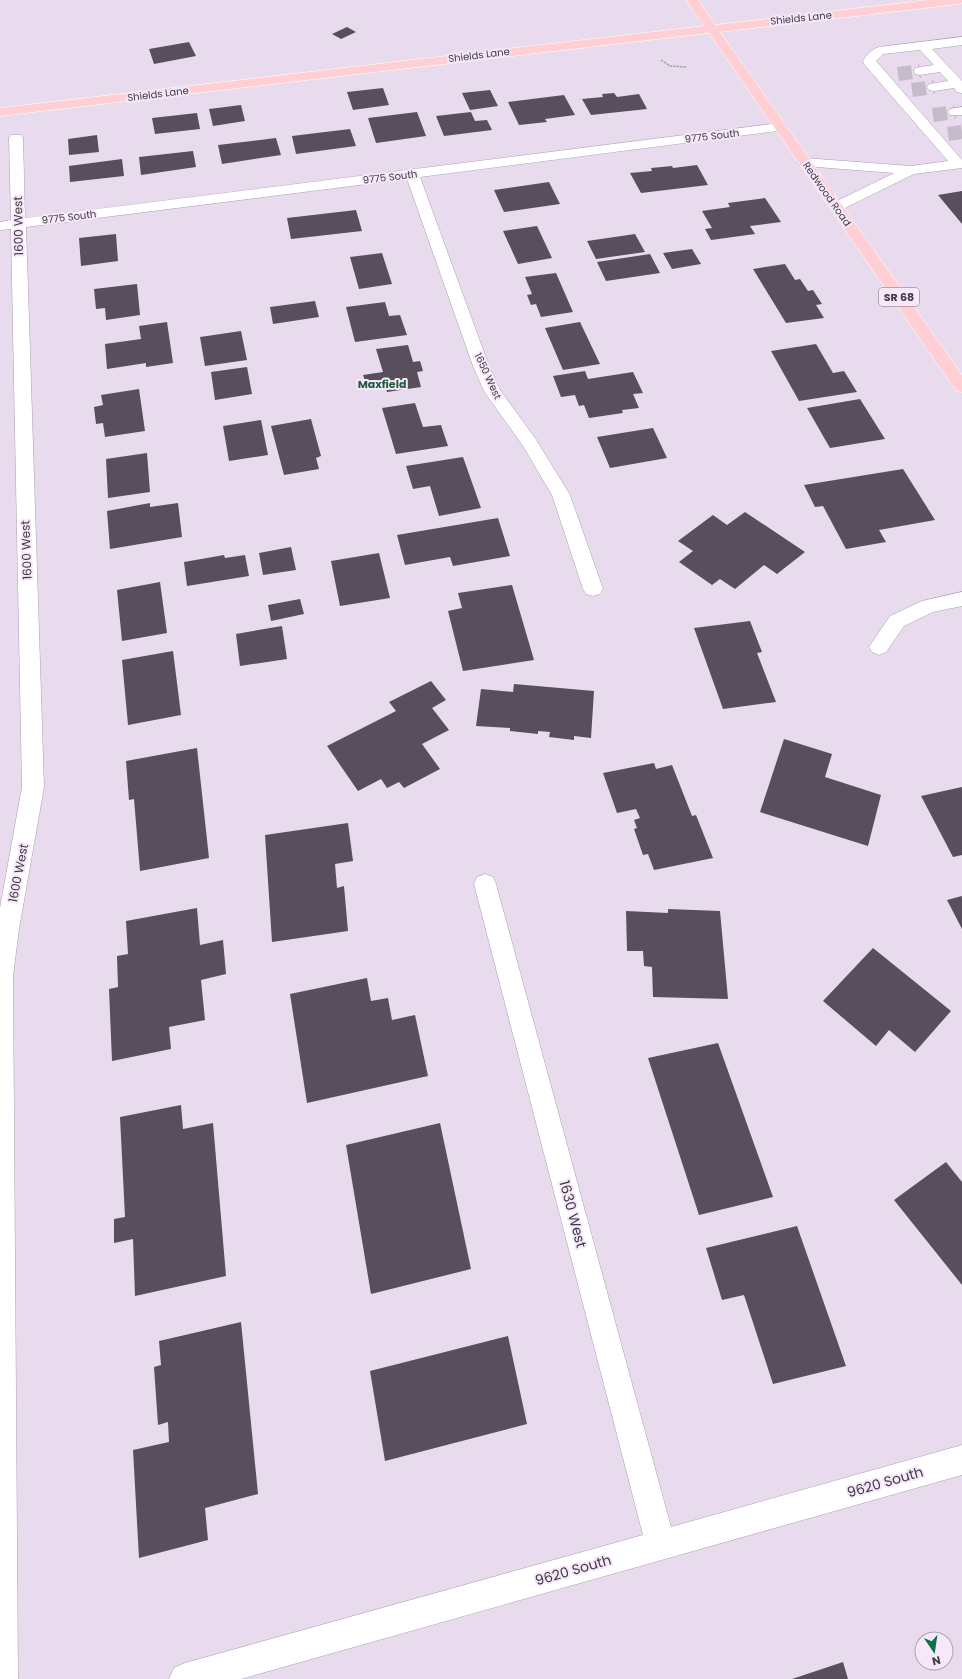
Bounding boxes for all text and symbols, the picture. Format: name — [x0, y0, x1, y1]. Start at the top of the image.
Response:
street label: Shields Lane — [770, 7, 832, 29]
street label: Shields Lane — [447, 44, 511, 66]
street label: Shields Lane — [126, 83, 190, 105]
street label: 9775 South — [684, 125, 740, 147]
street label: Redwood Road — [799, 159, 855, 229]
street label: 9775 South — [362, 166, 418, 188]
street label: 1600 West — [9, 196, 27, 256]
street label: 9775 South — [41, 206, 97, 228]
road number: SR 68 — [879, 288, 919, 306]
street label: 1650 West — [471, 350, 505, 402]
district label: Maxfield — [358, 376, 406, 392]
street label: 1600 West — [16, 520, 36, 580]
street label: 1600 West — [4, 842, 32, 904]
street label: 1630 West — [554, 1178, 592, 1250]
street label: 9620 South — [845, 1462, 925, 1502]
street label: 9620 South — [533, 1550, 613, 1590]
north arrow — [914, 1631, 954, 1671]
text: N — [930, 1652, 942, 1669]

